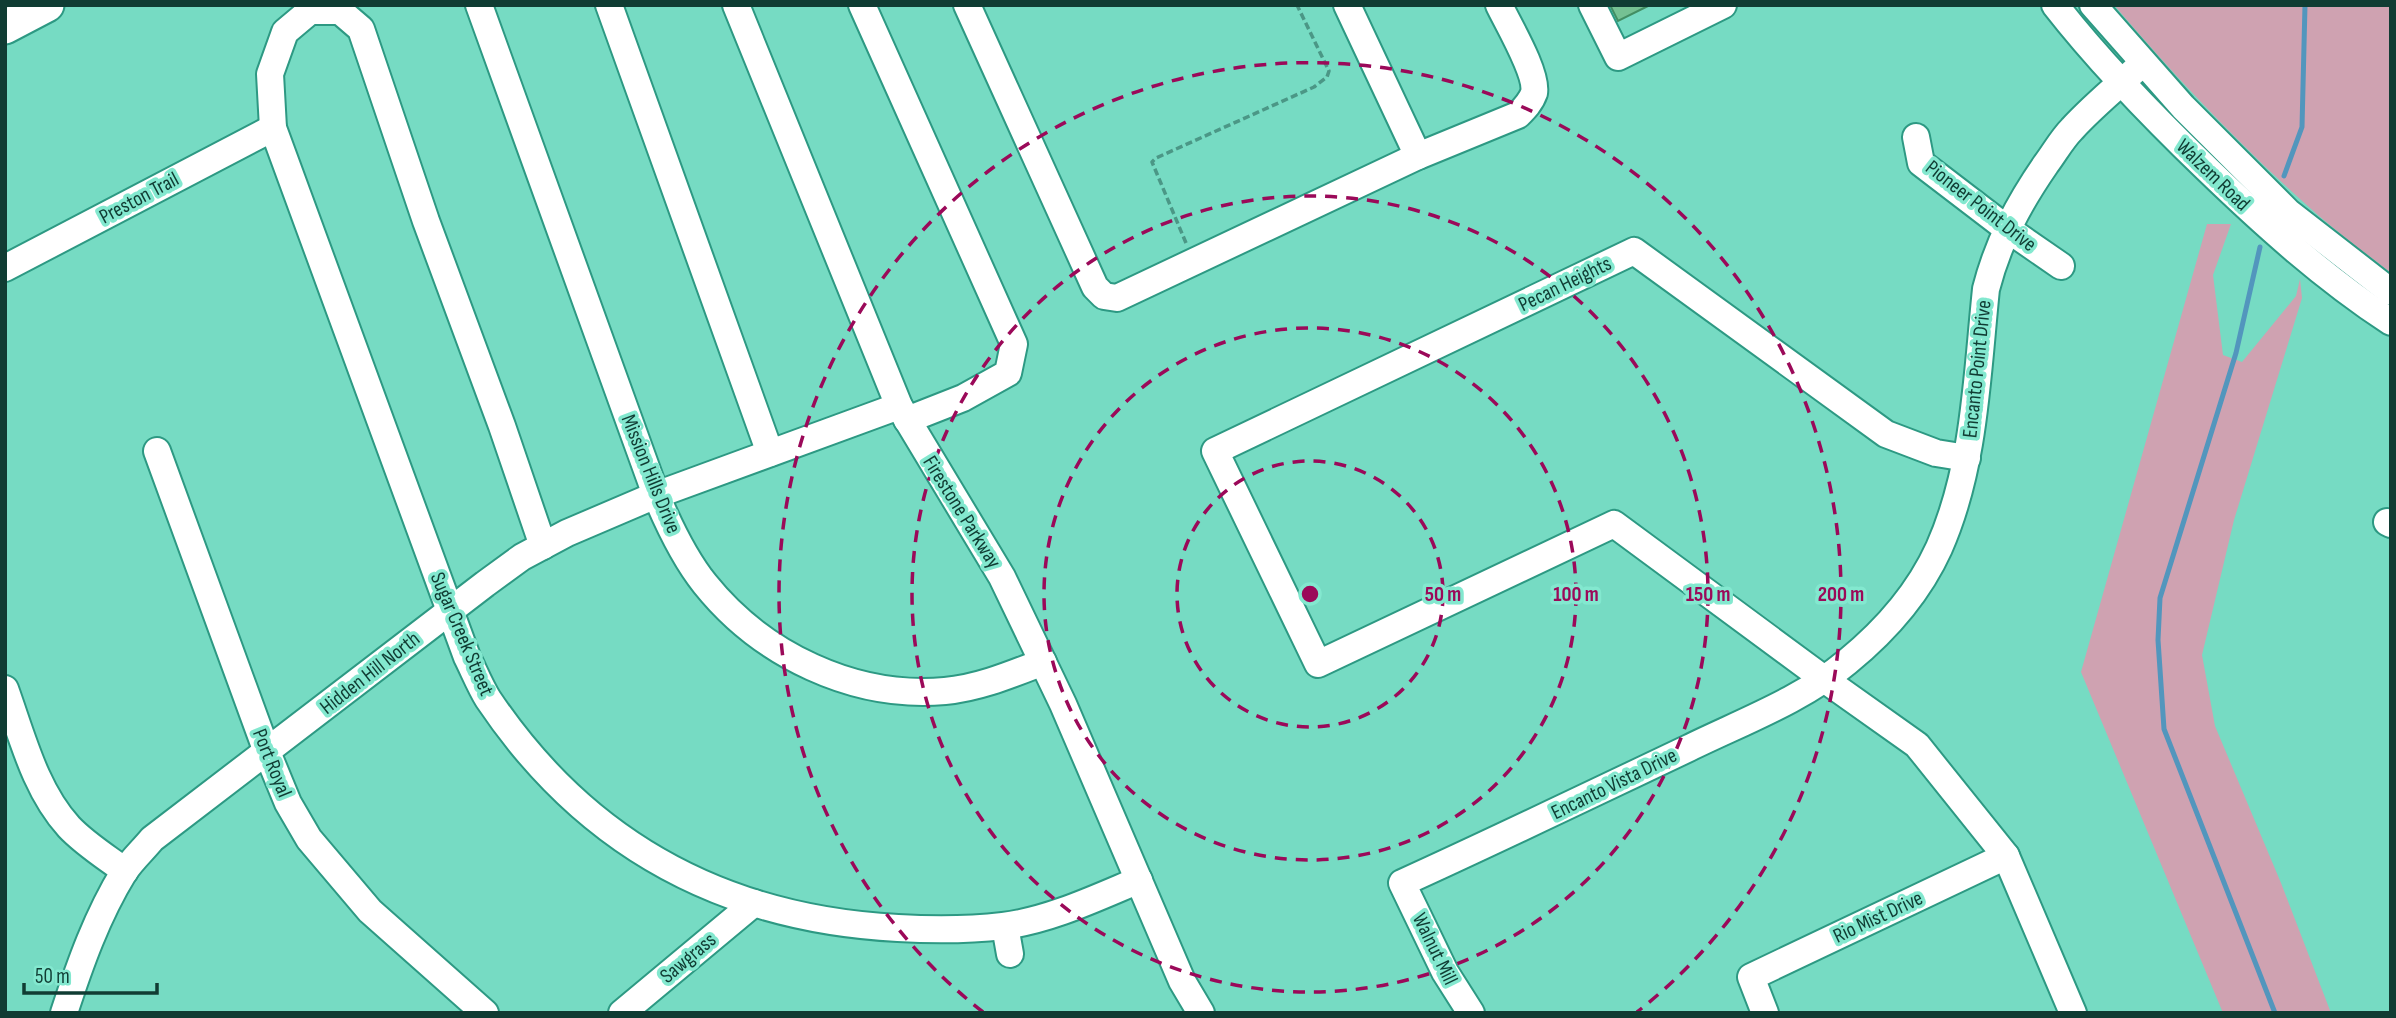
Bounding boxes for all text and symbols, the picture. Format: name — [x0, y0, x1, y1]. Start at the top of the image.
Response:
street label: Walzem Road — [2171, 134, 2255, 216]
street label: Pioneer Point Drive — [1921, 155, 2041, 257]
street label: Preston Trail — [95, 167, 183, 229]
street label: Pecan Heights — [1515, 251, 1615, 317]
street label: Encanto Point Drive — [1957, 299, 1997, 439]
street label: Mission Hills Drive — [616, 411, 686, 537]
street label: Firestone Parkway — [918, 451, 1006, 573]
street label: Sugar Creek Street — [425, 569, 499, 699]
centre of rings — [1298, 582, 1322, 606]
text: 50 m — [1425, 582, 1461, 607]
text: 100 m — [1553, 582, 1599, 607]
text: 150 m — [1686, 582, 1730, 607]
text: 200 m — [1818, 582, 1864, 607]
street label: Hidden Hill North — [315, 626, 425, 720]
street label: Port Royal — [247, 725, 297, 801]
street label: Encanto Vista Drive — [1547, 743, 1681, 825]
street label: Rio Mist Drive — [1829, 885, 1927, 949]
street label: Walnut Mill — [1407, 909, 1463, 989]
street label: Sawgrass — [655, 927, 721, 989]
scale bar — [24, 951, 158, 995]
text: 50 m — [35, 964, 70, 989]

